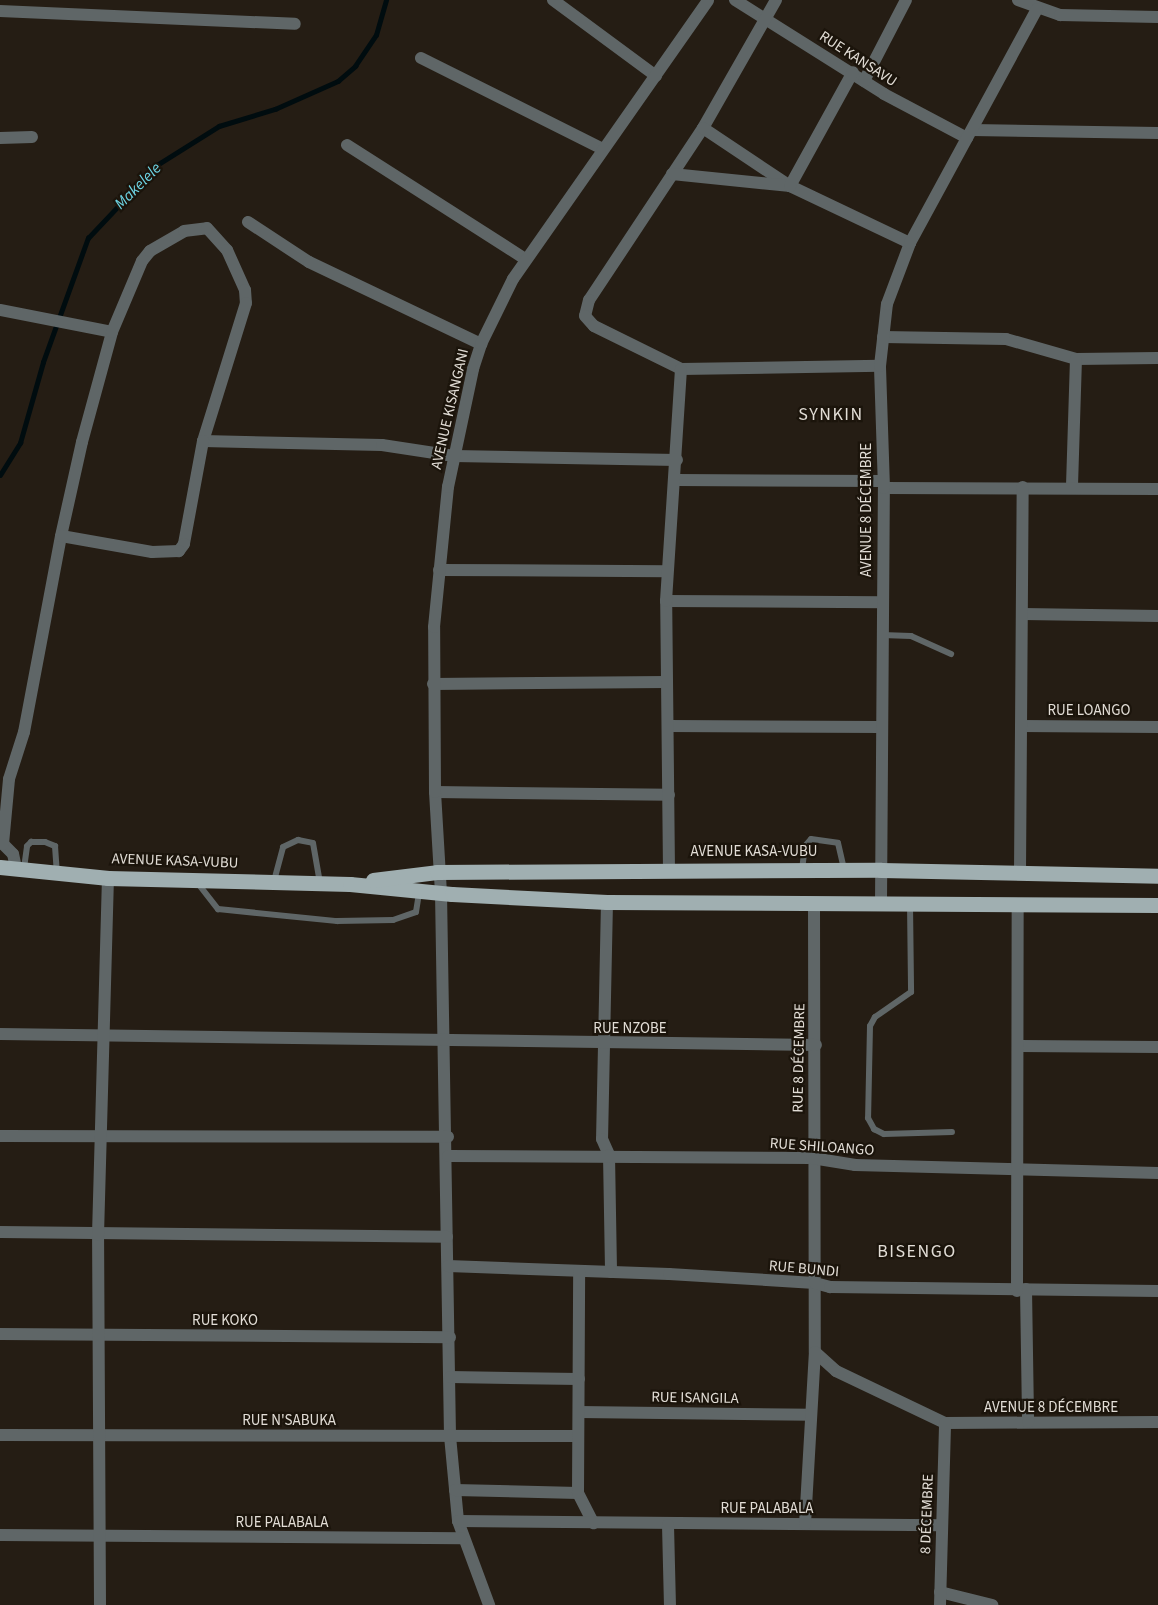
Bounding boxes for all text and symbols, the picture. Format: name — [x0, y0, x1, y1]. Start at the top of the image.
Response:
street label: RUE KANSAVU — [816, 27, 900, 91]
water label: Makelele — [111, 159, 165, 213]
street label: AVENUE KISANGANI — [427, 347, 473, 471]
district label: SYNKIN — [798, 404, 864, 426]
street label: AVENUE 8 DÉCEMBRE — [858, 443, 876, 577]
street label: RUE LOANGO — [1048, 702, 1130, 720]
street label: AVENUE KASA-VUBU — [691, 843, 817, 861]
street label: AVENUE KASA-VUBU — [111, 850, 239, 872]
street label: RUE 8 DÉCEMBRE — [789, 1003, 809, 1113]
street label: RUE NZOBE — [593, 1020, 667, 1038]
street label: RUE SHILOANGO — [769, 1134, 875, 1160]
district label: BISENGO — [877, 1241, 957, 1263]
street label: RUE BUNDI — [768, 1257, 840, 1281]
street label: RUE KOKO — [192, 1312, 258, 1330]
street label: RUE ISANGILA — [651, 1388, 739, 1408]
street label: AVENUE 8 DÉCEMBRE — [984, 1399, 1118, 1417]
street label: RUE N'SABUKA — [242, 1412, 336, 1430]
street label: 8 DÉCEMBRE — [917, 1474, 937, 1554]
street label: RUE PALABALA — [721, 1500, 813, 1518]
street label: RUE PALABALA — [236, 1514, 328, 1532]

